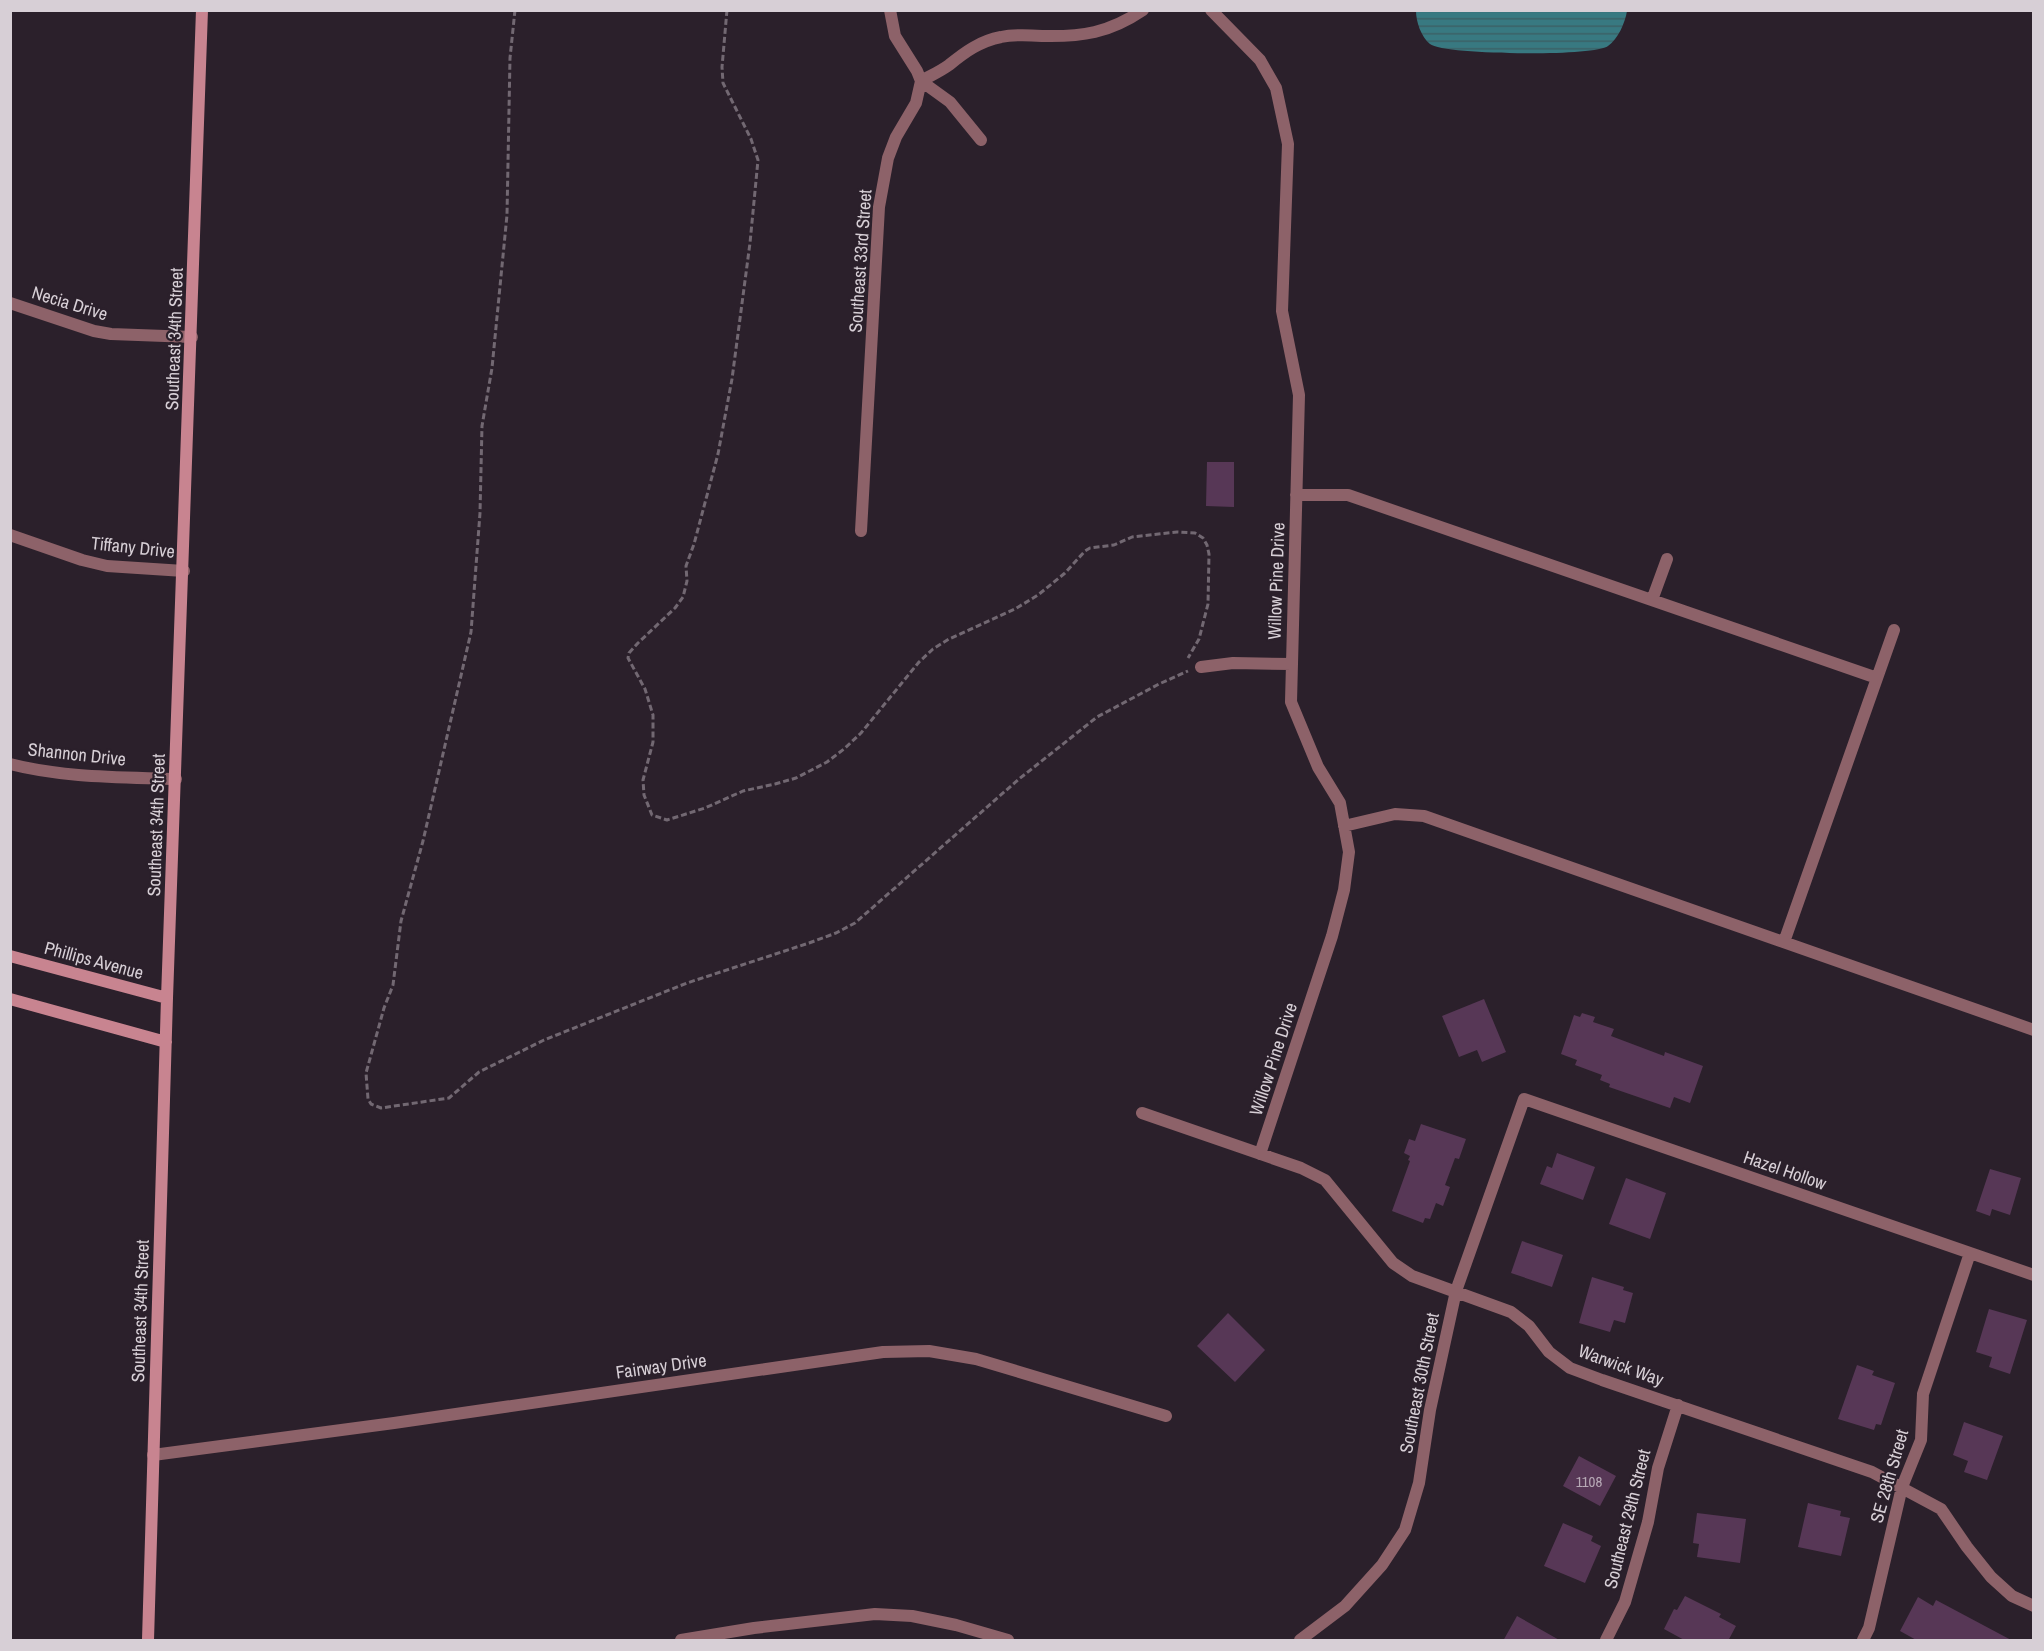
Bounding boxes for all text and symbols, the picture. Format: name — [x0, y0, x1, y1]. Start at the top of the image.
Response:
street label: Southeast 33rd Street — [843, 188, 877, 334]
street label: Southeast 34th Street — [159, 267, 189, 411]
street label: Necia Drive — [29, 280, 111, 326]
street label: Willow Pine Drive — [1261, 522, 1291, 640]
street label: Tiffany Drive — [90, 530, 176, 564]
street label: Shannon Drive — [27, 736, 127, 772]
street label: Southeast 34th Street — [141, 753, 171, 897]
street label: Phillips Avenue — [42, 935, 146, 985]
street label: Willow Pine Drive — [1243, 999, 1303, 1119]
street label: Hazel Hollow — [1740, 1144, 1830, 1196]
street label: Southeast 34th Street — [125, 1239, 155, 1383]
street label: Southeast 30th Street — [1393, 1311, 1445, 1455]
street label: Warwick Way — [1575, 1338, 1668, 1392]
street label: Fairway Drive — [614, 1347, 708, 1385]
street label: SE 28th Street — [1864, 1426, 1914, 1526]
street label: Southeast 29th Street — [1598, 1447, 1656, 1591]
house number: 1108 — [1576, 1471, 1602, 1492]

